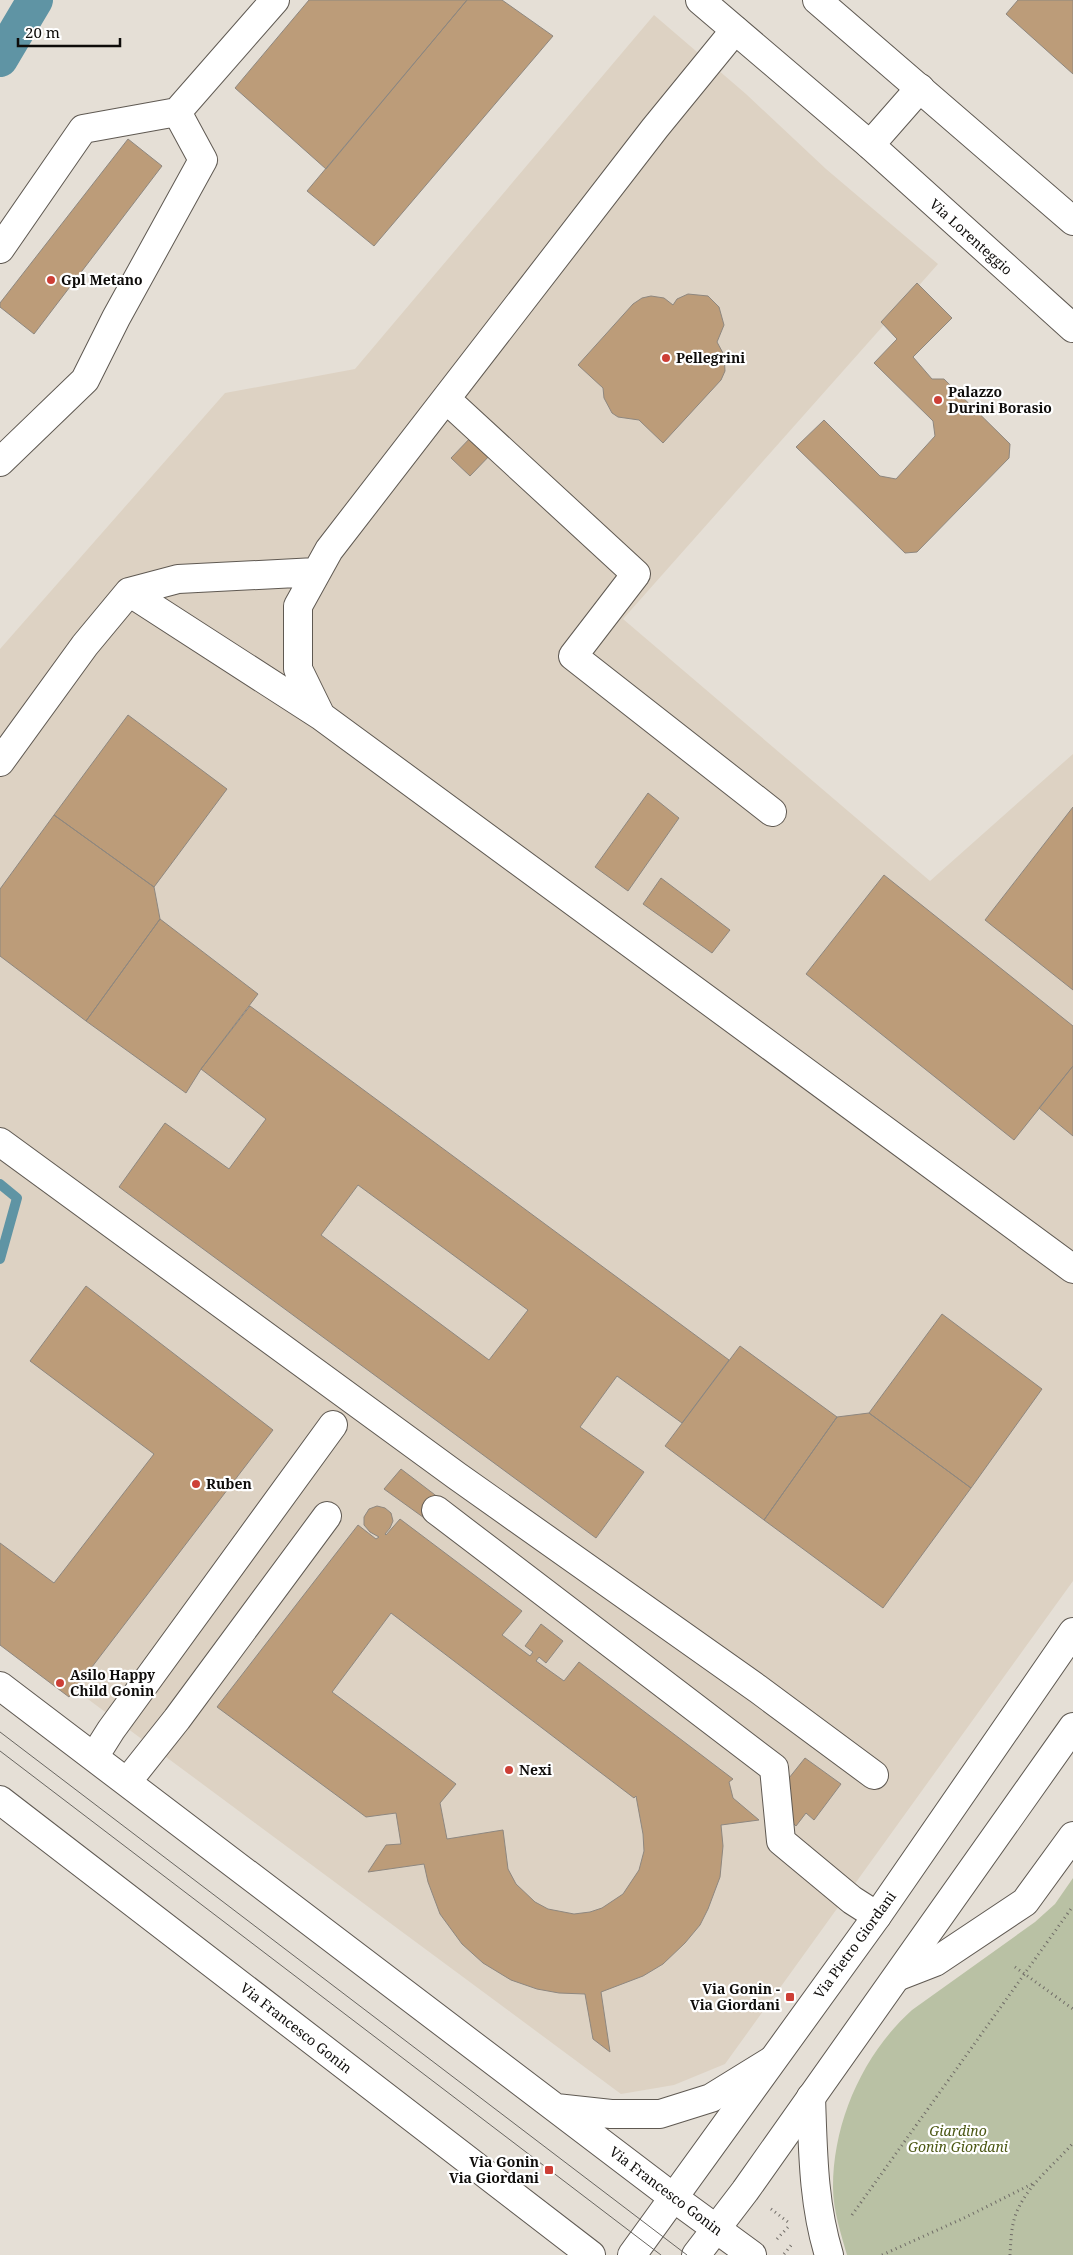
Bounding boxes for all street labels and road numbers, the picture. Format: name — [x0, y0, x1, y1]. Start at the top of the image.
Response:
street label: Via Lorenteggio — [926, 194, 1017, 279]
street label: Via Pietro Giordani — [809, 1887, 900, 2002]
street label: Via Francesco Gonin — [237, 1978, 356, 2077]
street label: Via Francesco Gonin — [606, 2142, 727, 2239]

